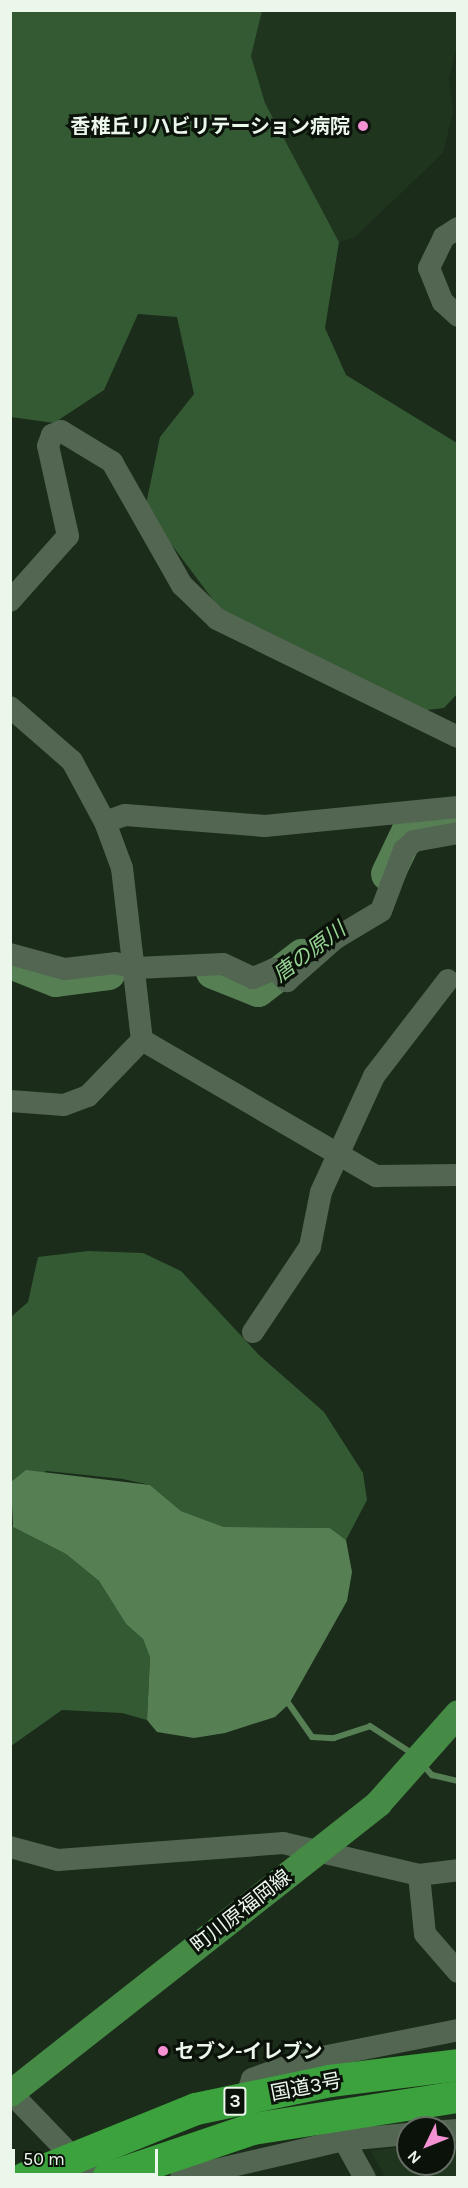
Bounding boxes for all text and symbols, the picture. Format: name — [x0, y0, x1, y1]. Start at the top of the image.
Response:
place label: 香椎丘リハビリテーション病院 — [70, 114, 350, 138]
marker: 香椎丘リハビリテーション病院 — [354, 117, 372, 135]
water label: 唐の原川 — [268, 917, 350, 987]
street label: 町川原福岡線 — [186, 1865, 296, 1957]
place label: セブン-イレブン — [175, 2039, 322, 2063]
marker: セブン-イレブン — [156, 2044, 170, 2058]
street label: 国道3号 — [268, 2068, 344, 2106]
road number: 3 — [223, 2086, 247, 2116]
north arrow — [396, 2116, 456, 2176]
scale bar — [15, 2137, 160, 2175]
text: N — [403, 2147, 425, 2168]
text: 50 m — [23, 2148, 65, 2170]

